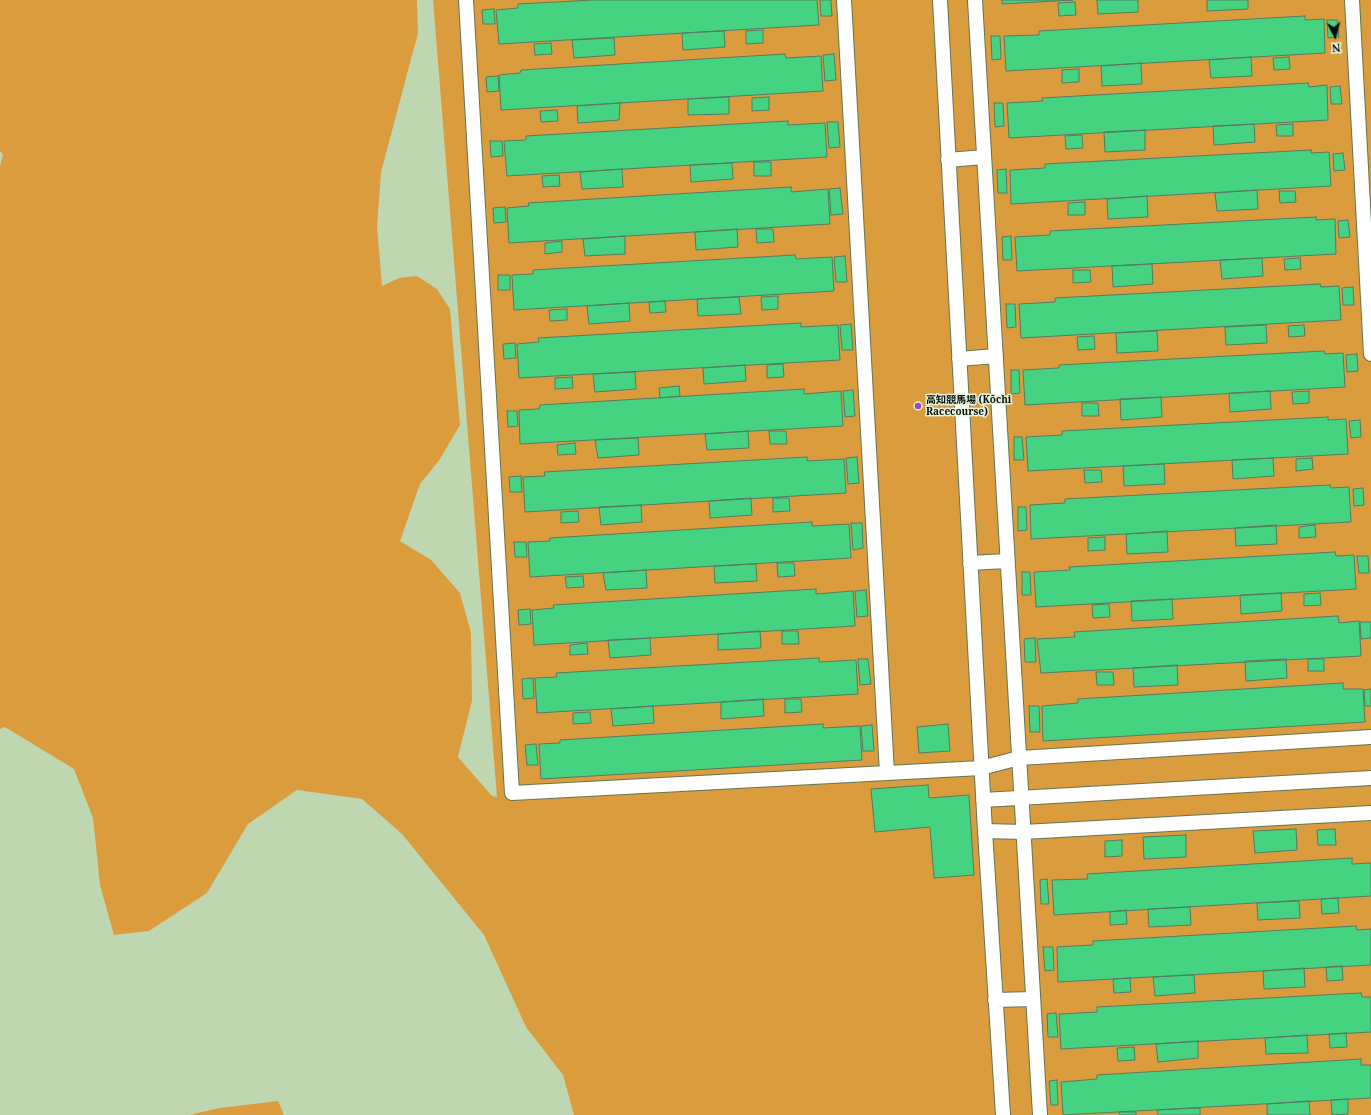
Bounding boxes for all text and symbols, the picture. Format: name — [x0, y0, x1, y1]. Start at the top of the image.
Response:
north arrow — [1315, 16, 1355, 56]
text: N — [1331, 41, 1341, 56]
place label: 高知競馬場 (Kōchi Racecourse) — [926, 394, 1011, 418]
marker: 高知競馬場 (Kōchi Racecourse) — [913, 401, 923, 411]

